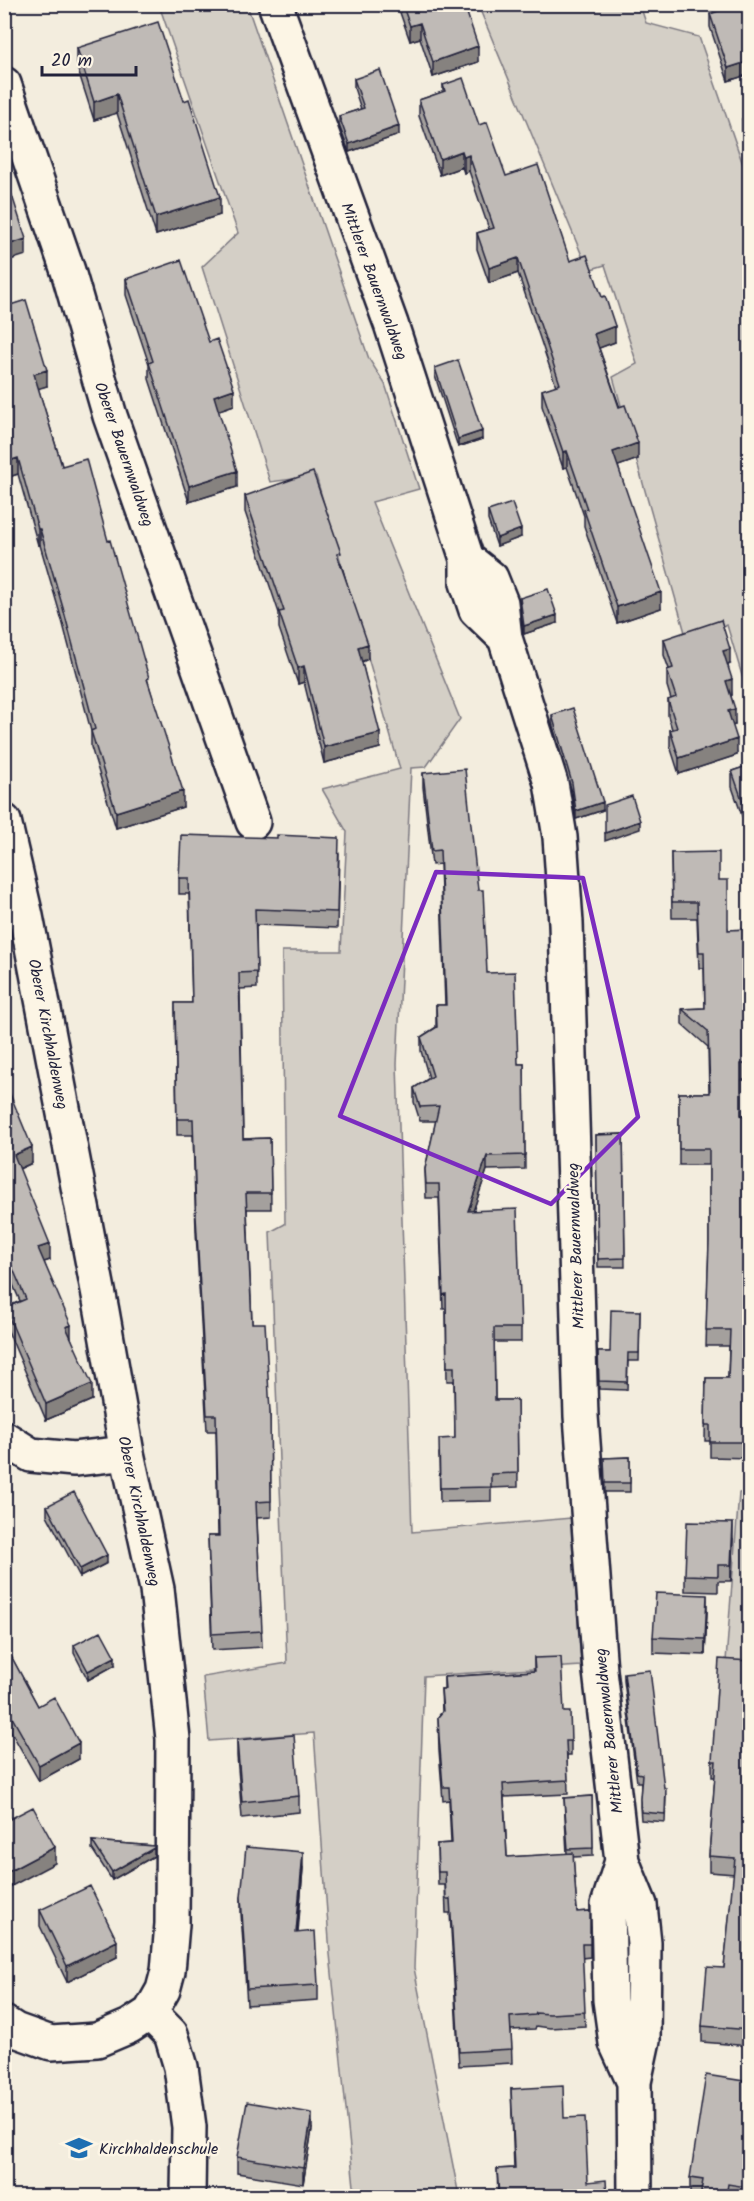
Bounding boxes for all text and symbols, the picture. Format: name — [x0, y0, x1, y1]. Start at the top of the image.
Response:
scale bar — [42, 39, 136, 77]
text: 20 m — [51, 47, 92, 76]
street label: Mittlerer Bauernwaldweg — [333, 199, 414, 364]
street label: Oberer Bauernwaldweg — [87, 379, 160, 530]
street label: Oberer Kirchhaldenweg — [21, 957, 74, 1112]
street label: Mittlerer Bauernwaldweg — [561, 1162, 592, 1329]
street label: Oberer Kirchhaldenweg — [110, 1434, 167, 1589]
street label: Mittlerer Bauernwaldweg — [588, 1647, 631, 1815]
school or university icon: Kirchhaldenschule — [64, 2133, 94, 2163]
place label: Kirchhaldenschule — [99, 2137, 218, 2162]

